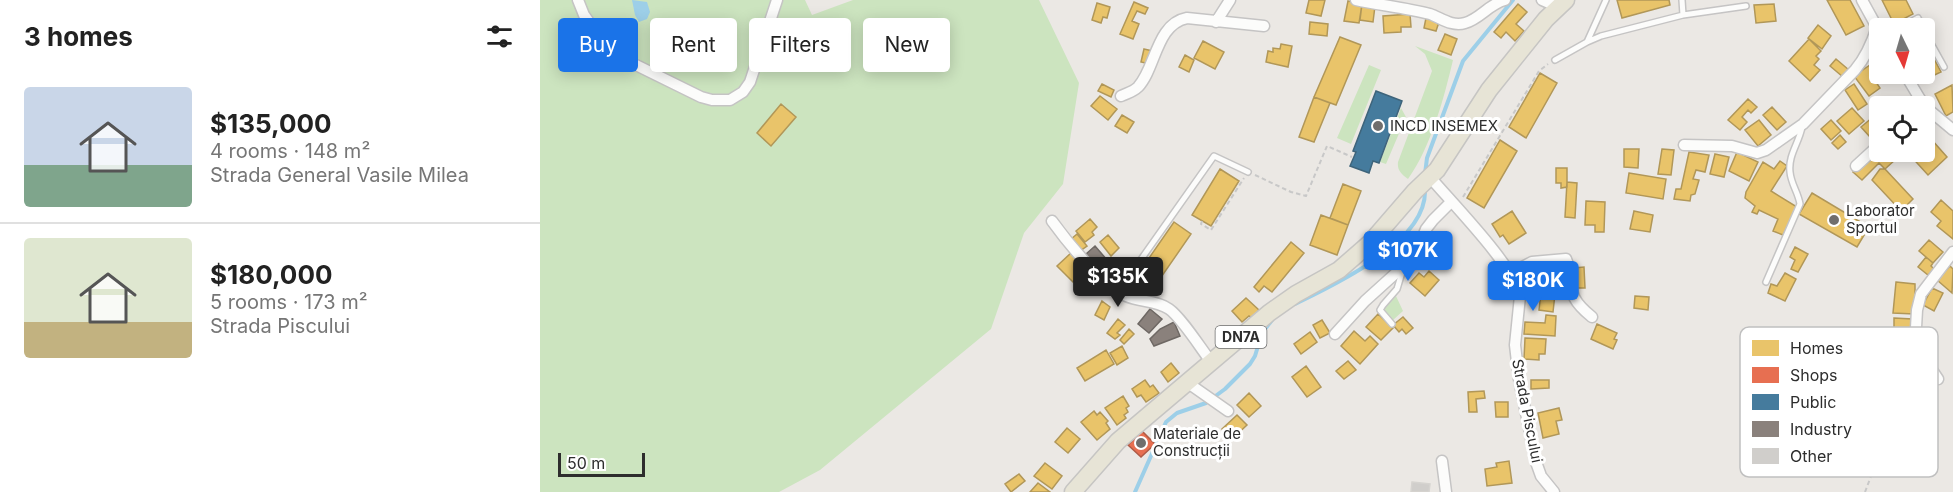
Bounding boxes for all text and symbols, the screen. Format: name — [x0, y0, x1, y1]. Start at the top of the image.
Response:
chip: Buy — [558, 18, 638, 72]
chip: Rent — [650, 18, 737, 72]
chip: Filters — [749, 18, 851, 72]
chip: New — [863, 18, 950, 72]
north arrow — [1869, 18, 1935, 84]
map controls — [1869, 18, 1935, 162]
icon: filters — [483, 20, 516, 53]
text: 3 homes — [24, 21, 133, 52]
button: locate — [1869, 96, 1935, 162]
text: $135,000 — [210, 108, 332, 139]
icon: home — [72, 111, 144, 183]
place label: INCD INSEMEX — [1390, 116, 1498, 135]
marker: INCD INSEMEX — [1371, 119, 1385, 133]
text: 4 rooms · 148 m² — [210, 139, 370, 163]
text: Strada General Vasile Milea — [210, 163, 469, 187]
place label: Laborator Sportul — [1846, 201, 1915, 237]
marker: Laborator Sportul — [1827, 213, 1841, 227]
pin: $107K — [1366, 231, 1450, 282]
text: $107K — [1378, 238, 1438, 262]
pin: $135K — [1076, 257, 1160, 308]
text: $180,000 — [210, 259, 332, 290]
pin: $180K — [1491, 261, 1575, 312]
icon: home — [72, 262, 144, 334]
text: $135K — [1087, 264, 1149, 288]
text: $180K — [1502, 268, 1564, 292]
text: 5 rooms · 173 m² — [210, 290, 368, 314]
text: Strada Piscului — [210, 314, 350, 338]
road number: DN7A — [1216, 326, 1266, 348]
legend — [1740, 327, 1938, 477]
text: Homes — [1790, 338, 1843, 358]
street label: Strada Piscului — [1508, 357, 1547, 464]
text: Shops — [1790, 365, 1838, 385]
text: Public — [1790, 392, 1836, 412]
text: Industry — [1790, 419, 1852, 439]
place label: Materiale de Construcții — [1153, 424, 1241, 460]
marker: Materiale de Construcții — [1134, 436, 1148, 450]
text: Other — [1790, 446, 1832, 466]
scale bar — [558, 450, 645, 478]
text: 50 m — [567, 453, 605, 473]

